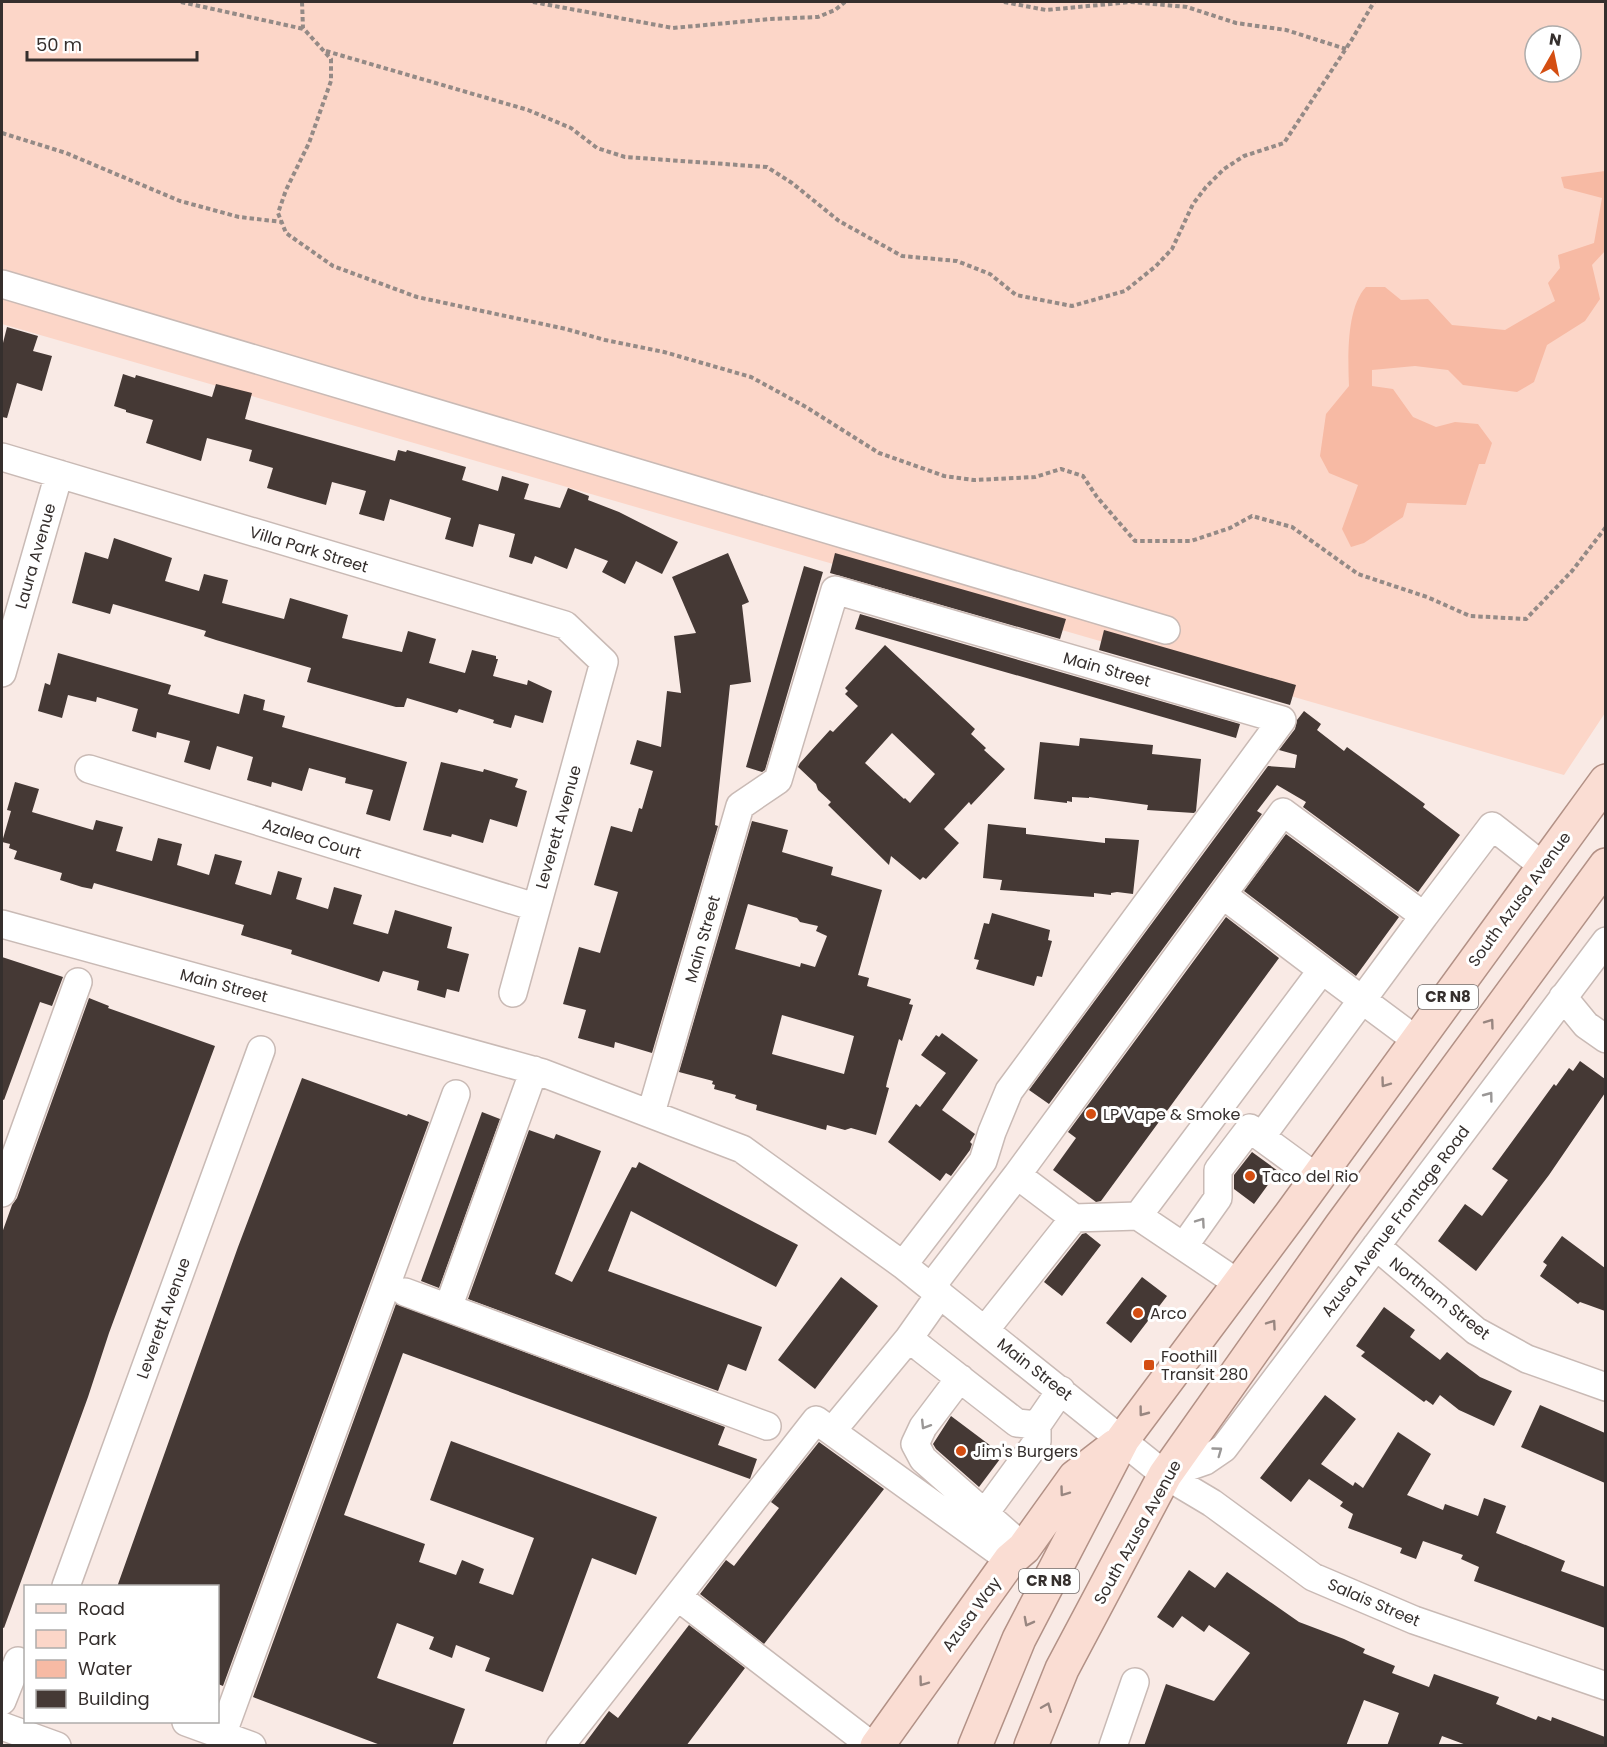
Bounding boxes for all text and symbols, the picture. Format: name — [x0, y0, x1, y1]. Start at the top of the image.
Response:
scale bar — [27, 24, 196, 62]
north arrow — [1523, 24, 1583, 84]
text: N — [1548, 27, 1563, 52]
text: 50 m — [36, 32, 82, 57]
street label: Laura Avenue — [9, 500, 62, 612]
street label: Villa Park Street — [247, 520, 371, 579]
street label: Main Street — [1060, 646, 1153, 693]
street label: Leverett Avenue — [530, 763, 587, 892]
street label: Azalea Court — [260, 813, 364, 865]
street label: South Azusa Avenue — [1462, 827, 1576, 972]
street label: Main Street — [679, 893, 726, 986]
street label: Main Street — [177, 963, 270, 1008]
road number: CR N8 — [1418, 985, 1478, 1009]
one-way arrow — [1483, 1019, 1494, 1030]
one-way arrow — [1382, 1076, 1393, 1087]
one-way arrow — [1481, 1092, 1492, 1103]
place label: LP Vape & Smoke — [1103, 1103, 1241, 1126]
marker: LP Vape & Smoke — [1084, 1107, 1098, 1121]
street label: Azusa Avenue Frontage Road — [1316, 1121, 1475, 1322]
place label: Taco del Rio — [1262, 1165, 1359, 1188]
marker: Taco del Rio — [1243, 1169, 1257, 1183]
one-way arrow — [1194, 1218, 1205, 1229]
street label: Northam Street — [1385, 1252, 1495, 1345]
street label: Leverett Avenue — [131, 1254, 196, 1382]
place label: Arco — [1150, 1302, 1187, 1325]
marker: Arco — [1131, 1306, 1145, 1320]
one-way arrow — [1265, 1320, 1276, 1331]
street label: Main Street — [992, 1333, 1077, 1406]
place label: Foothill Transit 280 — [1161, 1345, 1248, 1386]
marker: Foothill Transit 280 — [1142, 1358, 1156, 1372]
one-way arrow — [1140, 1406, 1151, 1417]
one-way arrow — [921, 1419, 933, 1429]
place label: Jim's Burgers — [973, 1440, 1078, 1463]
marker: Jim's Burgers — [954, 1444, 968, 1458]
one-way arrow — [1212, 1448, 1223, 1459]
street label: South Azusa Avenue — [1088, 1456, 1187, 1609]
one-way arrow — [1060, 1485, 1071, 1496]
road number: CR N8 — [1019, 1569, 1079, 1593]
street label: Azusa Way — [936, 1572, 1006, 1656]
street label: Salais Street — [1324, 1573, 1424, 1632]
legend — [24, 1585, 219, 1723]
text: Road — [78, 1596, 125, 1621]
one-way arrow — [1024, 1615, 1035, 1626]
text: Park — [78, 1626, 117, 1651]
text: Water — [78, 1656, 132, 1681]
one-way arrow — [919, 1675, 930, 1686]
text: Building — [78, 1686, 150, 1711]
one-way arrow — [1039, 1702, 1052, 1713]

